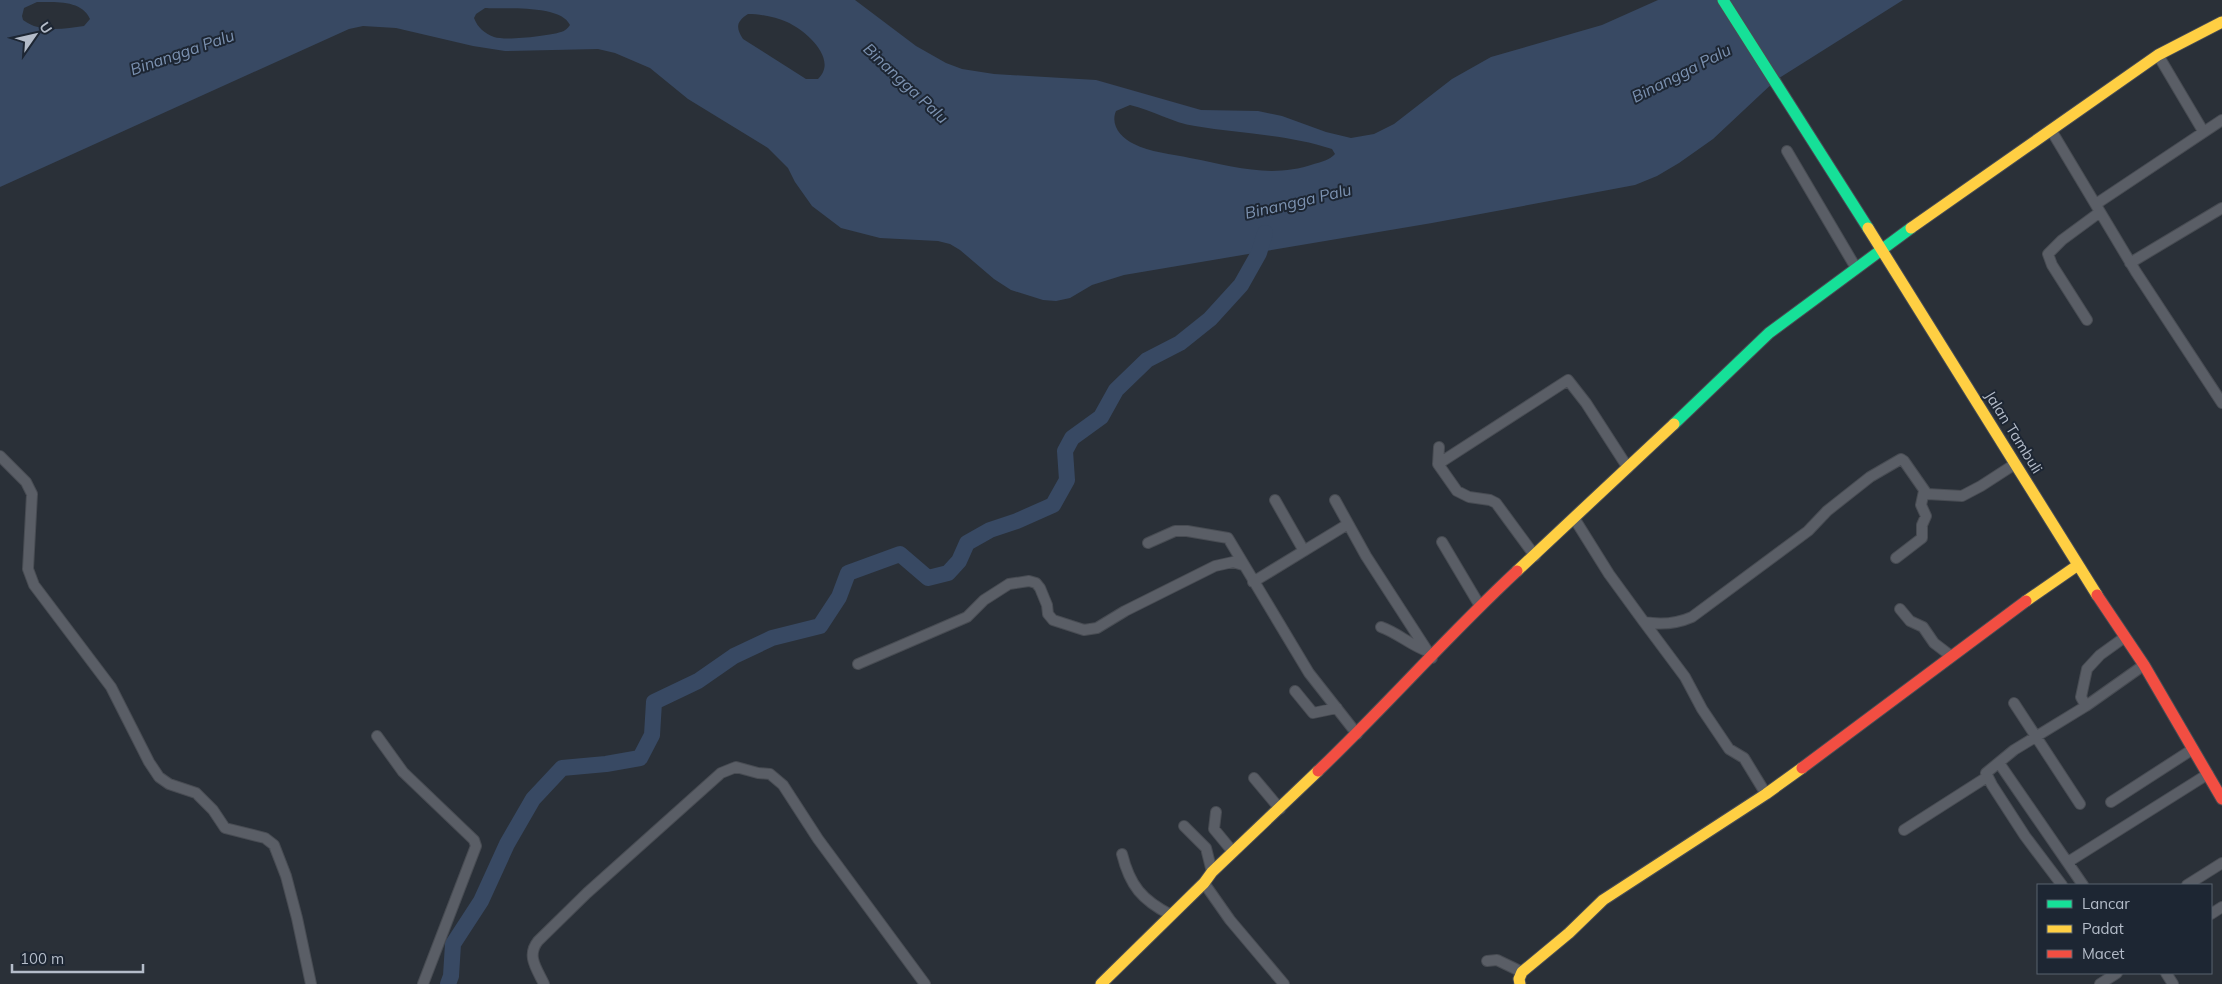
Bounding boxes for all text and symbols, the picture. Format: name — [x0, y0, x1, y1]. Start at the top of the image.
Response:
north arrow — [10, 10, 60, 60]
text: U — [35, 18, 56, 37]
water label: Binangga Palu — [127, 25, 237, 79]
water label: Binangga Palu — [859, 39, 953, 127]
water label: Binangga Palu — [1628, 39, 1734, 107]
water label: Binangga Palu — [1243, 179, 1353, 223]
street label: Jalan Tambuli — [1981, 387, 2047, 477]
legend — [2037, 884, 2212, 974]
text: Lancar — [2082, 894, 2130, 913]
text: Padat — [2082, 919, 2124, 938]
scale bar — [12, 942, 144, 974]
text: Macet — [2082, 944, 2125, 963]
text: 100 m — [20, 949, 64, 968]

